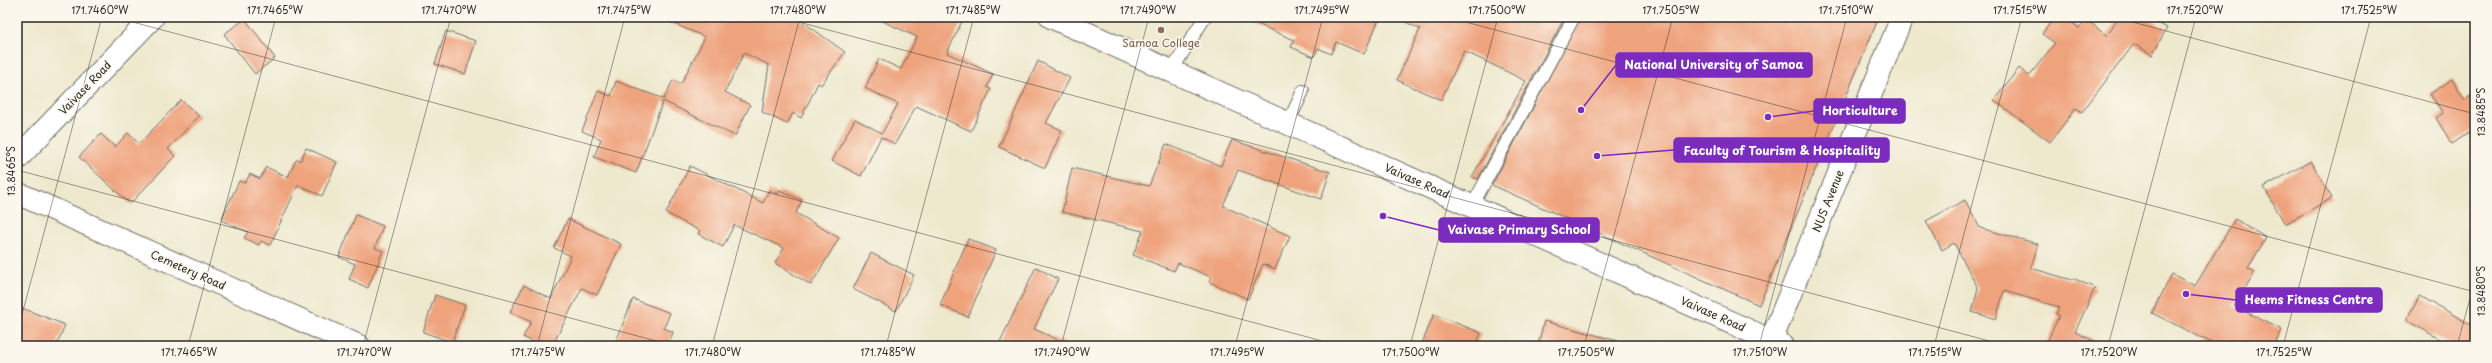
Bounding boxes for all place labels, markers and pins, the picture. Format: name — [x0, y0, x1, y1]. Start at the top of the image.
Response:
marker: Samoa College — [1156, 25, 1166, 35]
place label: Samoa College — [1122, 34, 1200, 51]
callout: National University of Samoa — [1616, 53, 1812, 77]
callout: Horticulture — [1814, 99, 1905, 123]
callout: Faculty of Tourism & Hospitality — [1674, 138, 1889, 162]
callout: Vaivase Primary School — [1439, 218, 1599, 242]
callout: Heems Fitness Centre — [2236, 288, 2382, 312]

